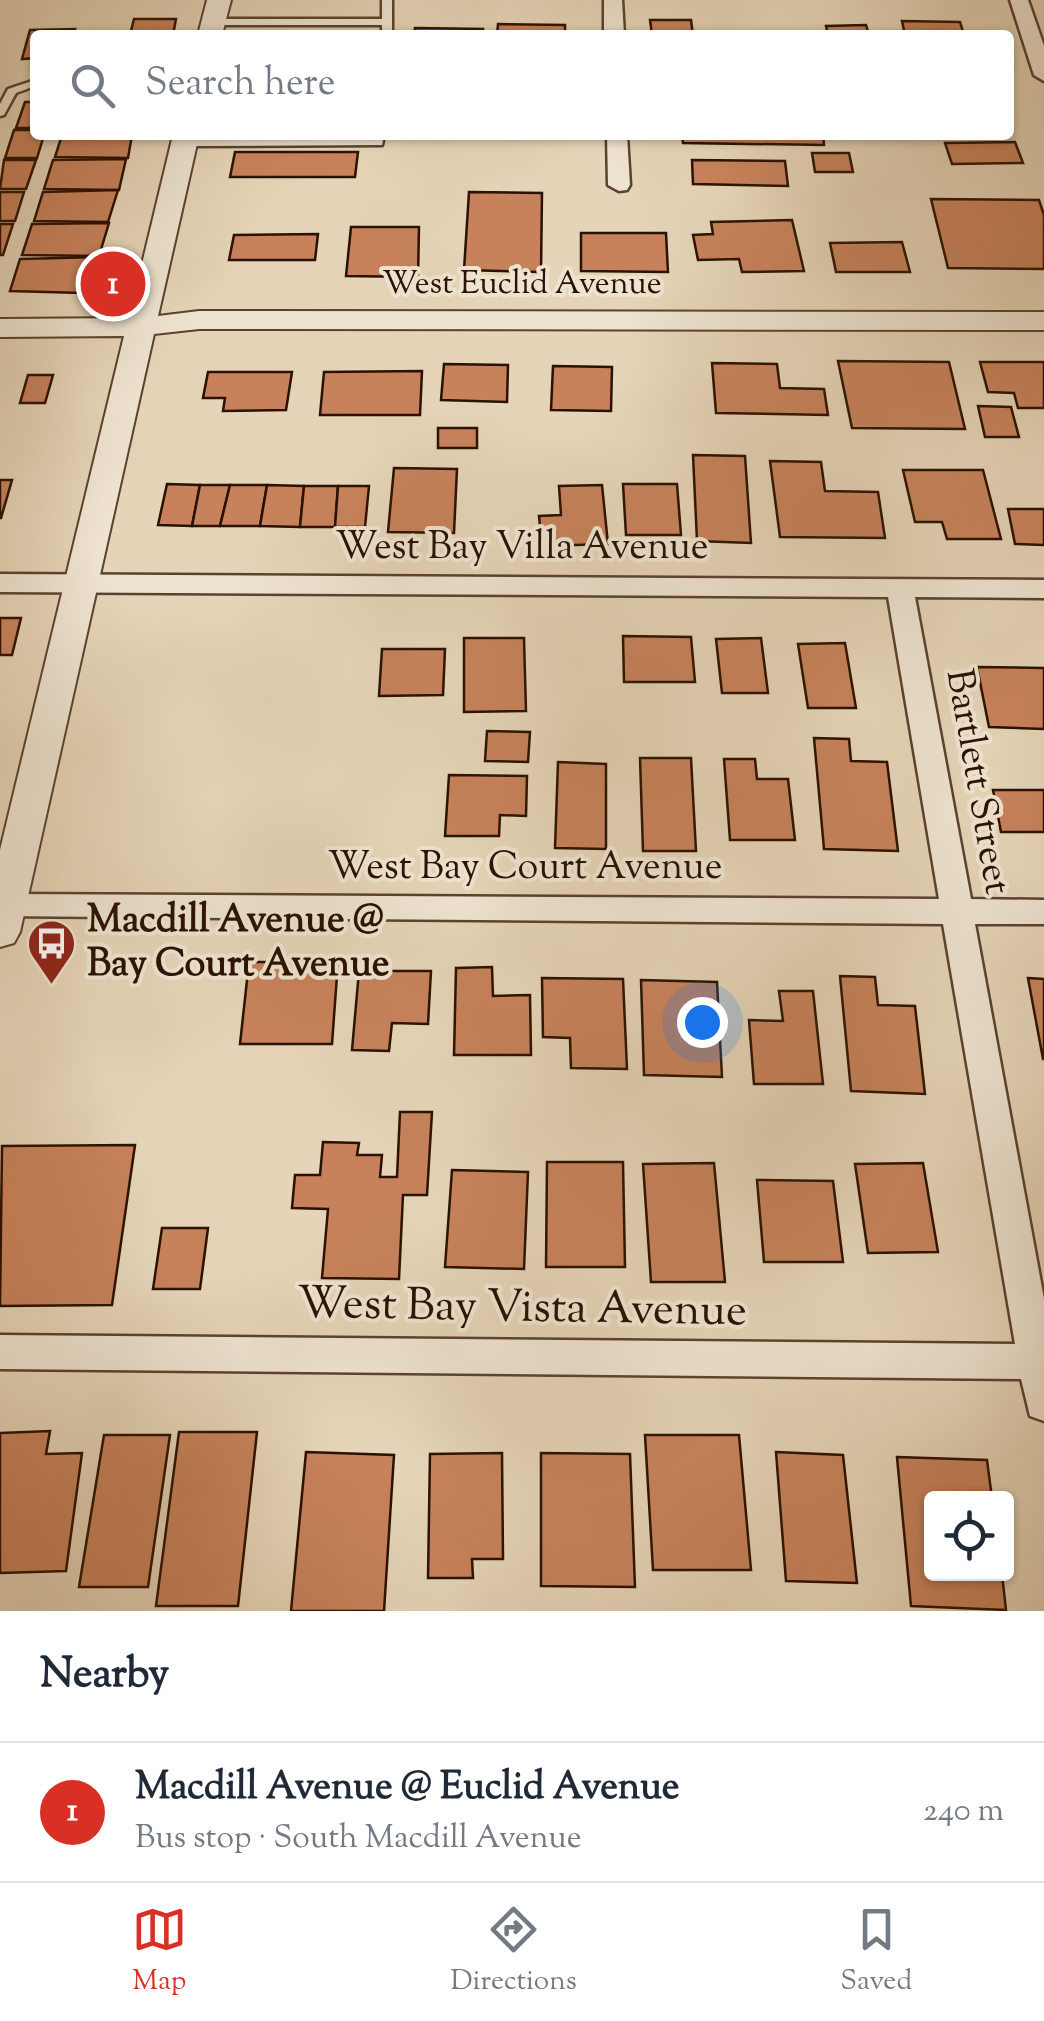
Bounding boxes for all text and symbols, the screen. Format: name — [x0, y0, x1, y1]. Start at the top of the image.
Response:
search box — [30, 30, 1014, 140]
icon: search — [65, 58, 120, 113]
text: Search here — [145, 58, 336, 112]
pin: 1 — [80, 246, 146, 322]
street label: West Euclid Avenue — [382, 262, 662, 308]
street label: West Bay Villa Avenue — [335, 522, 709, 576]
street label: Bartlett Street — [930, 665, 1022, 899]
street label: West Bay Court Avenue — [328, 842, 722, 896]
place label: Macdill Avenue @ Bay Court Avenue — [87, 895, 389, 993]
bus stop icon: Macdill Avenue @ Bay Court Avenue — [26, 918, 78, 986]
your location — [677, 997, 728, 1048]
street label: West Bay Vista Avenue — [297, 1274, 747, 1346]
map controls — [924, 1491, 1014, 1581]
button: locate — [924, 1491, 1014, 1581]
text: Nearby — [40, 1646, 169, 1706]
text: Macdill Avenue @ Euclid Avenue — [135, 1762, 680, 1816]
text: 1 — [67, 1789, 78, 1835]
text: 240 m — [923, 1789, 1004, 1835]
text: Bus stop · South Macdill Avenue — [135, 1816, 582, 1862]
tab: Map — [132, 1902, 187, 2002]
tab: Directions — [450, 1902, 577, 2002]
tab: Saved — [840, 1902, 912, 2002]

